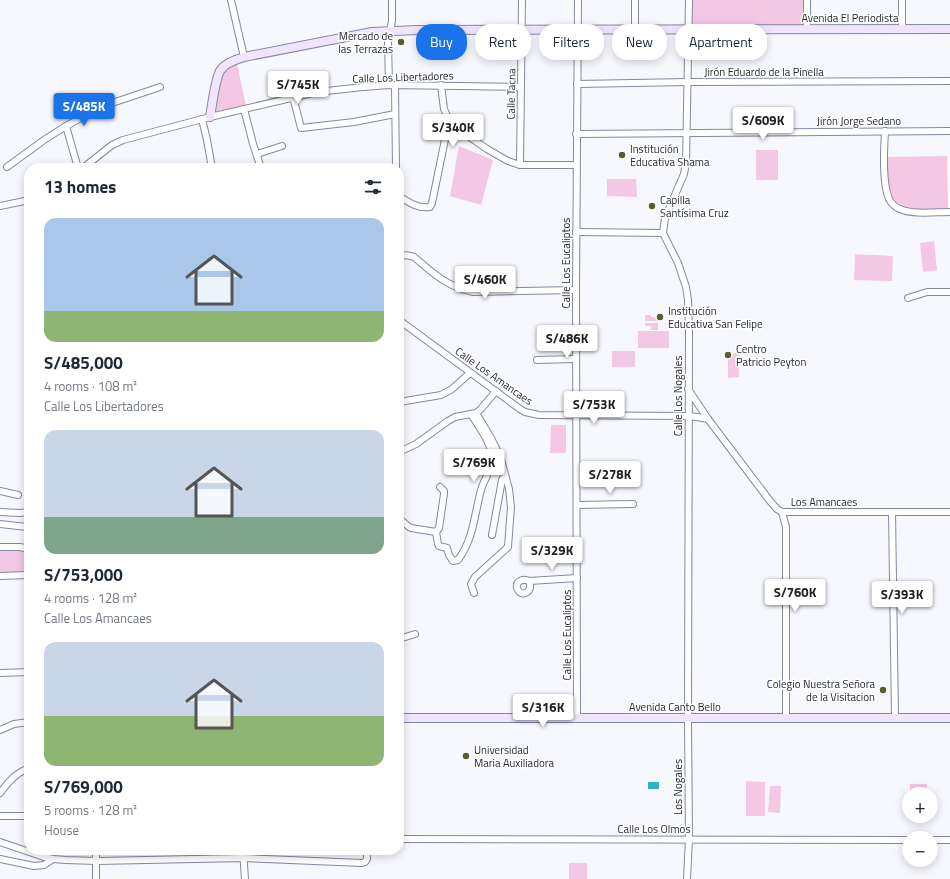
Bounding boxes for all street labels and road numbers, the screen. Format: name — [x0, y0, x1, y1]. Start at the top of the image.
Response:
street label: Avenida El Periodista — [802, 10, 899, 26]
street label: Jirón Eduardo de la Pinella — [704, 64, 824, 80]
street label: Calle Los Libertadores — [352, 67, 454, 87]
street label: Calle Tacna — [503, 68, 519, 120]
street label: Jirón Jorge Sedano — [817, 113, 901, 129]
street label: Calle Los Eucaliptos — [558, 218, 574, 308]
street label: Calle Los Amancaes — [452, 343, 536, 409]
street label: Calle Los Nogales — [670, 356, 686, 436]
street label: Los Amancaes — [791, 494, 857, 510]
street label: Calle Los Eucaliptos — [559, 590, 575, 680]
street label: Avenida Canto Bello — [629, 699, 721, 715]
street label: Los Nogales — [670, 759, 686, 815]
street label: Calle Los Olmos — [617, 821, 691, 837]

